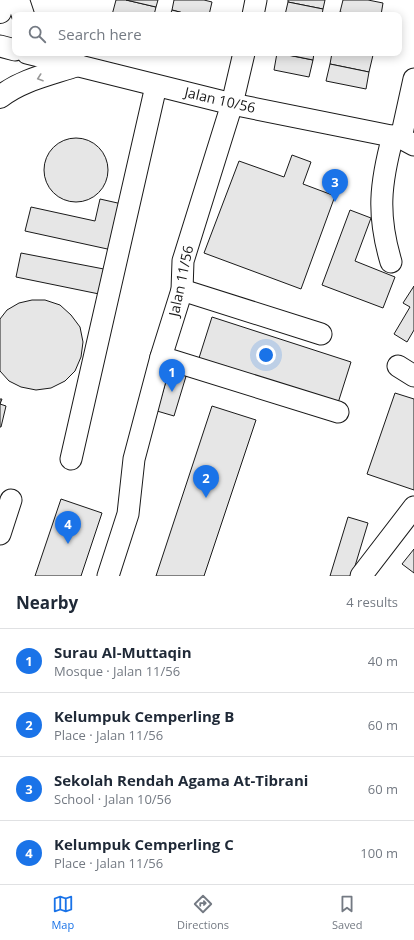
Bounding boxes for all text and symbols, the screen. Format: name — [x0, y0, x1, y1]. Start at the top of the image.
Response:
search box — [12, 12, 402, 56]
icon: search — [26, 23, 48, 45]
text: Search here — [58, 24, 142, 44]
one-way arrow — [36, 73, 43, 81]
street label: Jalan 10/56 — [181, 82, 257, 117]
pin: 3 — [322, 169, 348, 202]
street label: Jalan 11/56 — [163, 244, 197, 320]
your location — [256, 345, 276, 365]
pin: 1 — [159, 359, 185, 392]
pin: 2 — [193, 465, 219, 498]
pin: 4 — [55, 511, 81, 544]
text: Nearby — [16, 591, 78, 614]
text: 4 results — [346, 593, 398, 611]
text: Surau Al-Muttaqin — [54, 642, 192, 662]
text: 1 — [25, 652, 33, 670]
text: 40 m — [368, 652, 398, 670]
text: Mosque · Jalan 11/56 — [54, 662, 180, 680]
text: Kelumpuk Cemperling B — [54, 706, 234, 726]
text: 2 — [25, 716, 33, 734]
text: 60 m — [368, 716, 398, 734]
text: Place · Jalan 11/56 — [54, 726, 163, 744]
text: Sekolah Rendah Agama At-Tibrani — [54, 770, 308, 790]
text: 3 — [25, 780, 33, 798]
text: 60 m — [368, 780, 398, 798]
text: School · Jalan 10/56 — [54, 790, 172, 808]
text: Kelumpuk Cemperling C — [54, 834, 234, 854]
text: 4 — [25, 844, 33, 862]
text: 100 m — [360, 844, 398, 862]
text: Place · Jalan 11/56 — [54, 854, 163, 872]
tab: Map — [51, 893, 74, 932]
tab: Directions — [177, 893, 229, 932]
tab: Saved — [332, 893, 363, 932]

